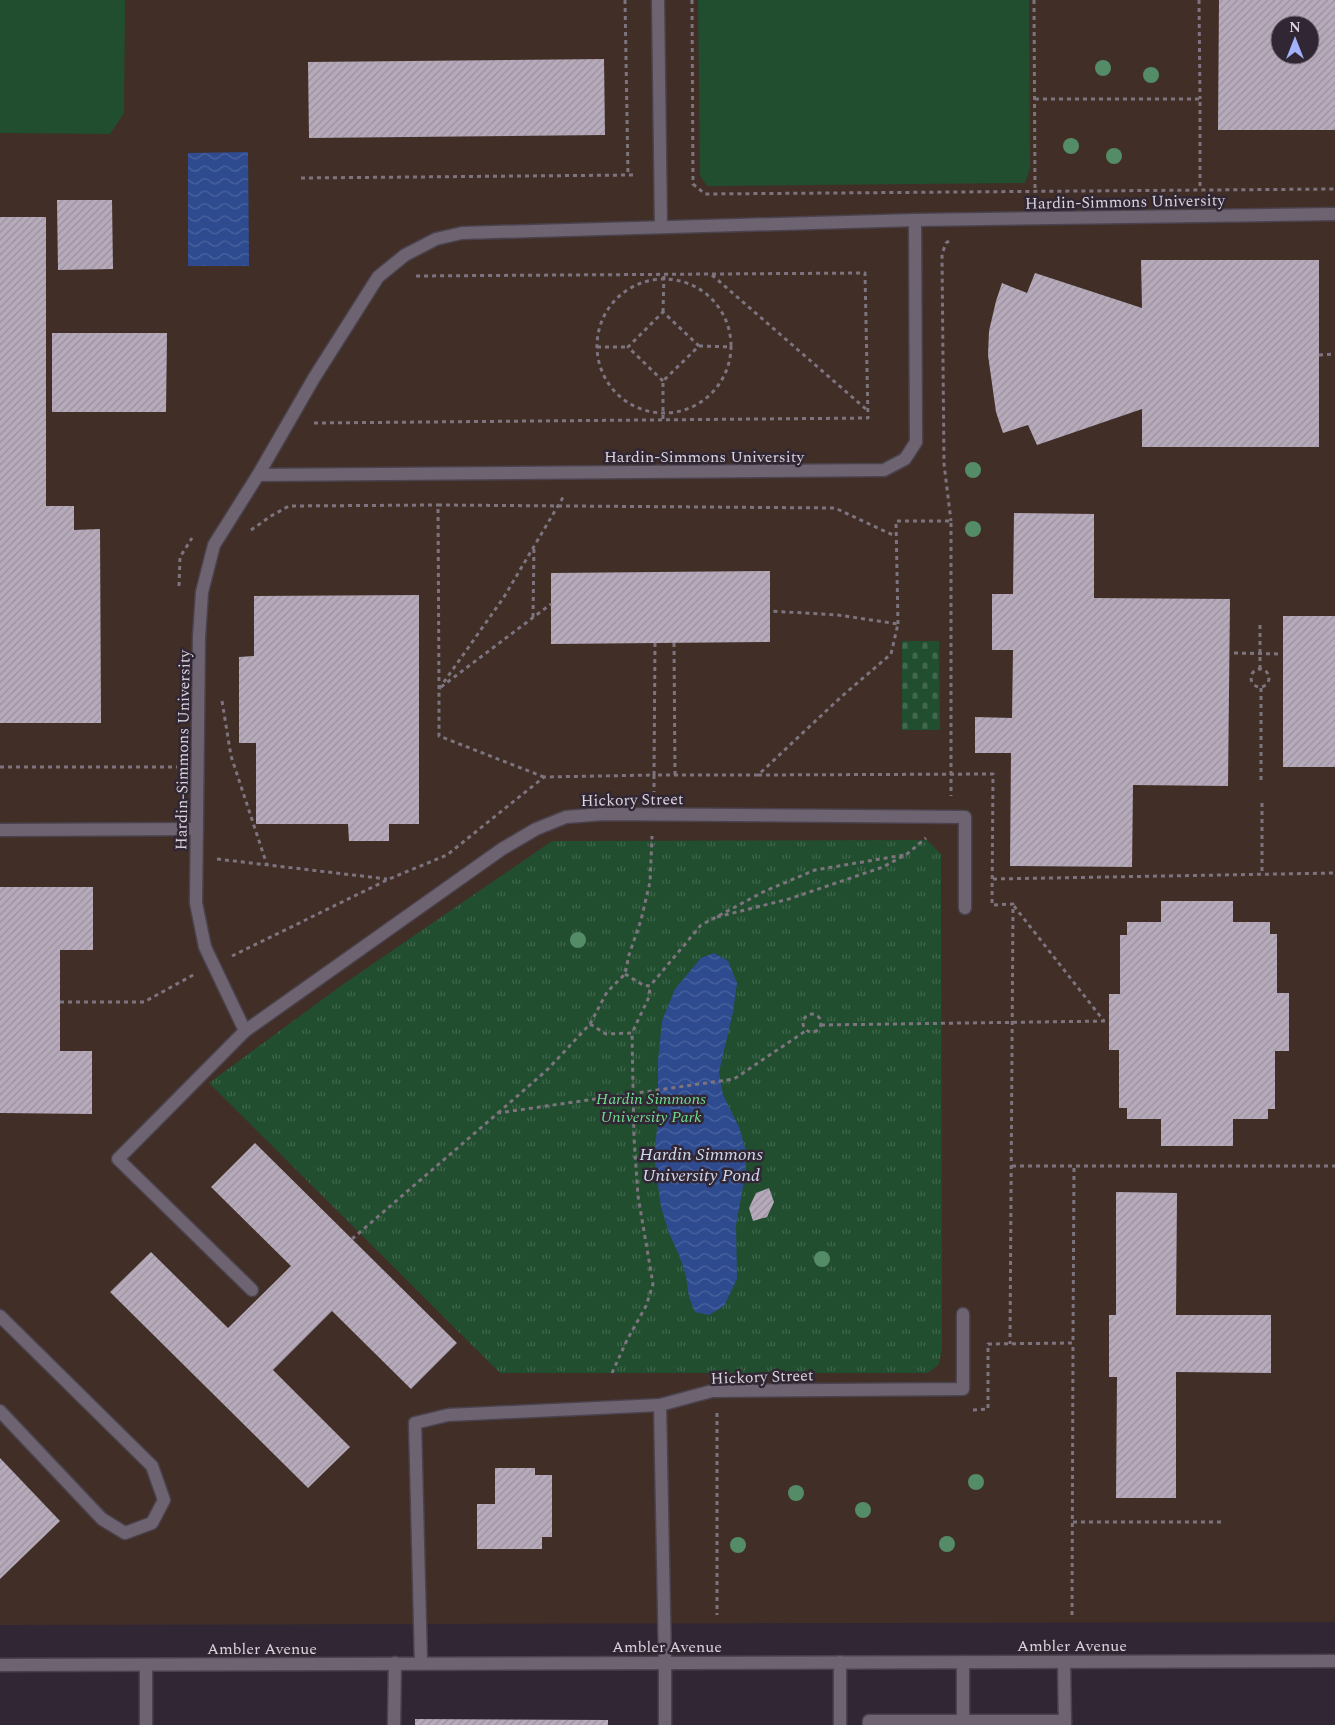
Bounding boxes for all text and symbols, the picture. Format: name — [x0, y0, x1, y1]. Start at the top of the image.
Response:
north arrow — [1270, 15, 1320, 65]
text: N — [1289, 17, 1301, 38]
street label: Hardin-Simmons University — [1025, 188, 1227, 216]
street label: Hardin-Simmons University — [604, 445, 805, 469]
street label: Hardin-Simmons University — [169, 648, 197, 850]
street label: Hickory Street — [580, 787, 684, 813]
park label: Hardin Simmons University Park — [596, 1087, 706, 1129]
water label: Hardin Simmons University Pond — [639, 1141, 763, 1189]
street label: Hickory Street — [710, 1363, 814, 1391]
street label: Ambler Avenue — [1017, 1634, 1127, 1658]
street label: Ambler Avenue — [612, 1635, 722, 1659]
street label: Ambler Avenue — [207, 1637, 317, 1661]

